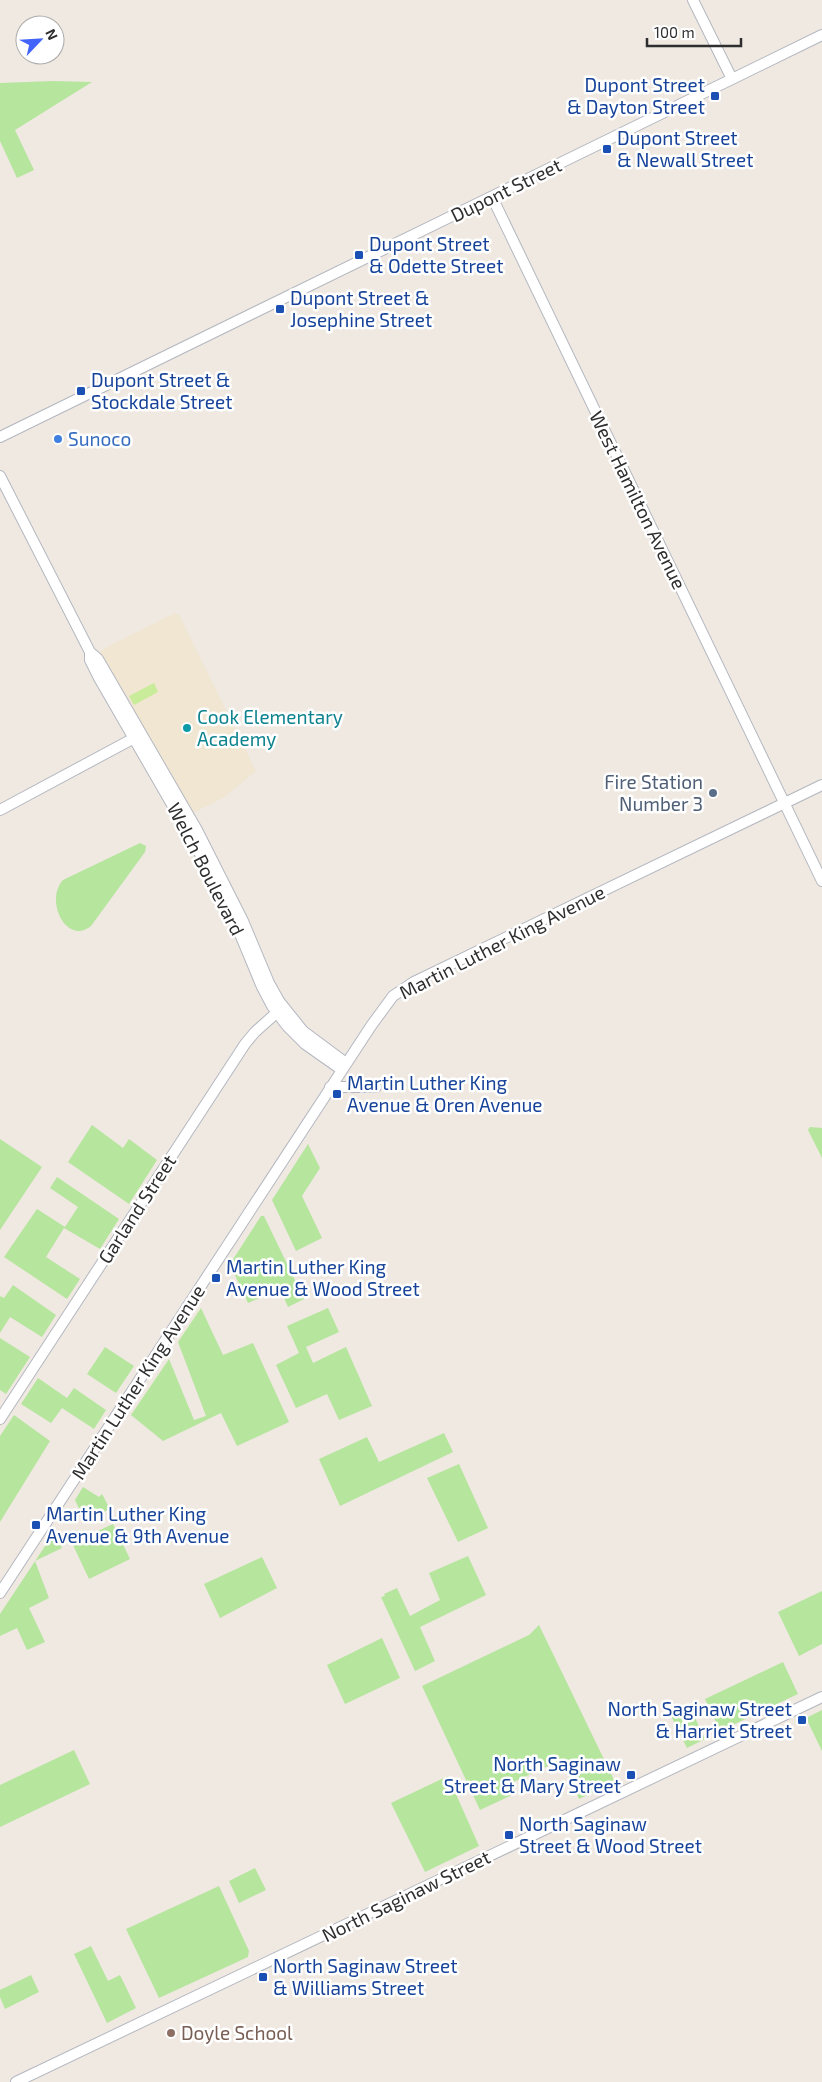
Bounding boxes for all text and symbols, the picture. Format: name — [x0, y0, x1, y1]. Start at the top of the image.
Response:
north arrow — [15, 15, 65, 65]
scale bar — [647, 15, 741, 47]
text: 100 m — [654, 23, 695, 41]
text: N — [42, 26, 62, 42]
place label: Dupont Street & Dayton Street — [567, 73, 705, 118]
marker: Dupont Street & Dayton Street — [709, 90, 721, 102]
place label: Dupont Street & Newall Street — [617, 126, 753, 171]
marker: Dupont Street & Newall Street — [601, 143, 613, 155]
street label: Dupont Street — [447, 153, 565, 226]
place label: Dupont Street & Odette Street — [369, 232, 503, 277]
marker: Dupont Street & Odette Street — [353, 249, 365, 261]
place label: Dupont Street & Josephine Street — [290, 286, 432, 331]
marker: Dupont Street & Josephine Street — [274, 303, 286, 315]
place label: Dupont Street & Stockdale Street — [91, 368, 233, 413]
marker: Dupont Street & Stockdale Street — [75, 385, 87, 397]
street label: West Hamilton Avenue — [585, 407, 692, 593]
place label: Sunoco — [68, 427, 131, 450]
marker: Sunoco — [52, 433, 64, 445]
place label: Cook Elementary Academy — [197, 705, 343, 750]
marker: Cook Elementary Academy — [181, 722, 193, 734]
place label: Fire Station Number 3 — [604, 770, 703, 815]
marker: Fire Station Number 3 — [707, 787, 719, 799]
street label: Welch Boulevard — [163, 799, 250, 939]
street label: Martin Luther King Avenue — [395, 880, 608, 1003]
place label: Martin Luther King Avenue & Oren Avenue — [347, 1071, 543, 1116]
marker: Martin Luther King Avenue & Oren Avenue — [331, 1088, 343, 1100]
street label: Garland Street — [93, 1150, 180, 1267]
place label: Martin Luther King Avenue & Wood Street — [226, 1255, 420, 1300]
marker: Martin Luther King Avenue & Wood Street — [210, 1272, 222, 1284]
street label: Martin Luther King Avenue — [66, 1280, 209, 1483]
place label: Martin Luther King Avenue & 9th Avenue — [46, 1502, 229, 1547]
marker: Martin Luther King Avenue & 9th Avenue — [30, 1519, 42, 1531]
place label: North Saginaw Street & Harriet Street — [607, 1697, 792, 1742]
marker: North Saginaw Street & Harriet Street — [796, 1714, 808, 1726]
place label: North Saginaw Street & Mary Street — [444, 1752, 621, 1797]
marker: North Saginaw Street & Mary Street — [625, 1769, 637, 1781]
place label: North Saginaw Street & Wood Street — [519, 1812, 702, 1857]
marker: North Saginaw Street & Wood Street — [503, 1829, 515, 1841]
street label: North Saginaw Street — [318, 1845, 494, 1946]
place label: North Saginaw Street & Williams Street — [273, 1954, 458, 1999]
marker: North Saginaw Street & Williams Street — [257, 1971, 269, 1983]
place label: Doyle School — [181, 2021, 293, 2044]
marker: Doyle School — [165, 2027, 177, 2039]

